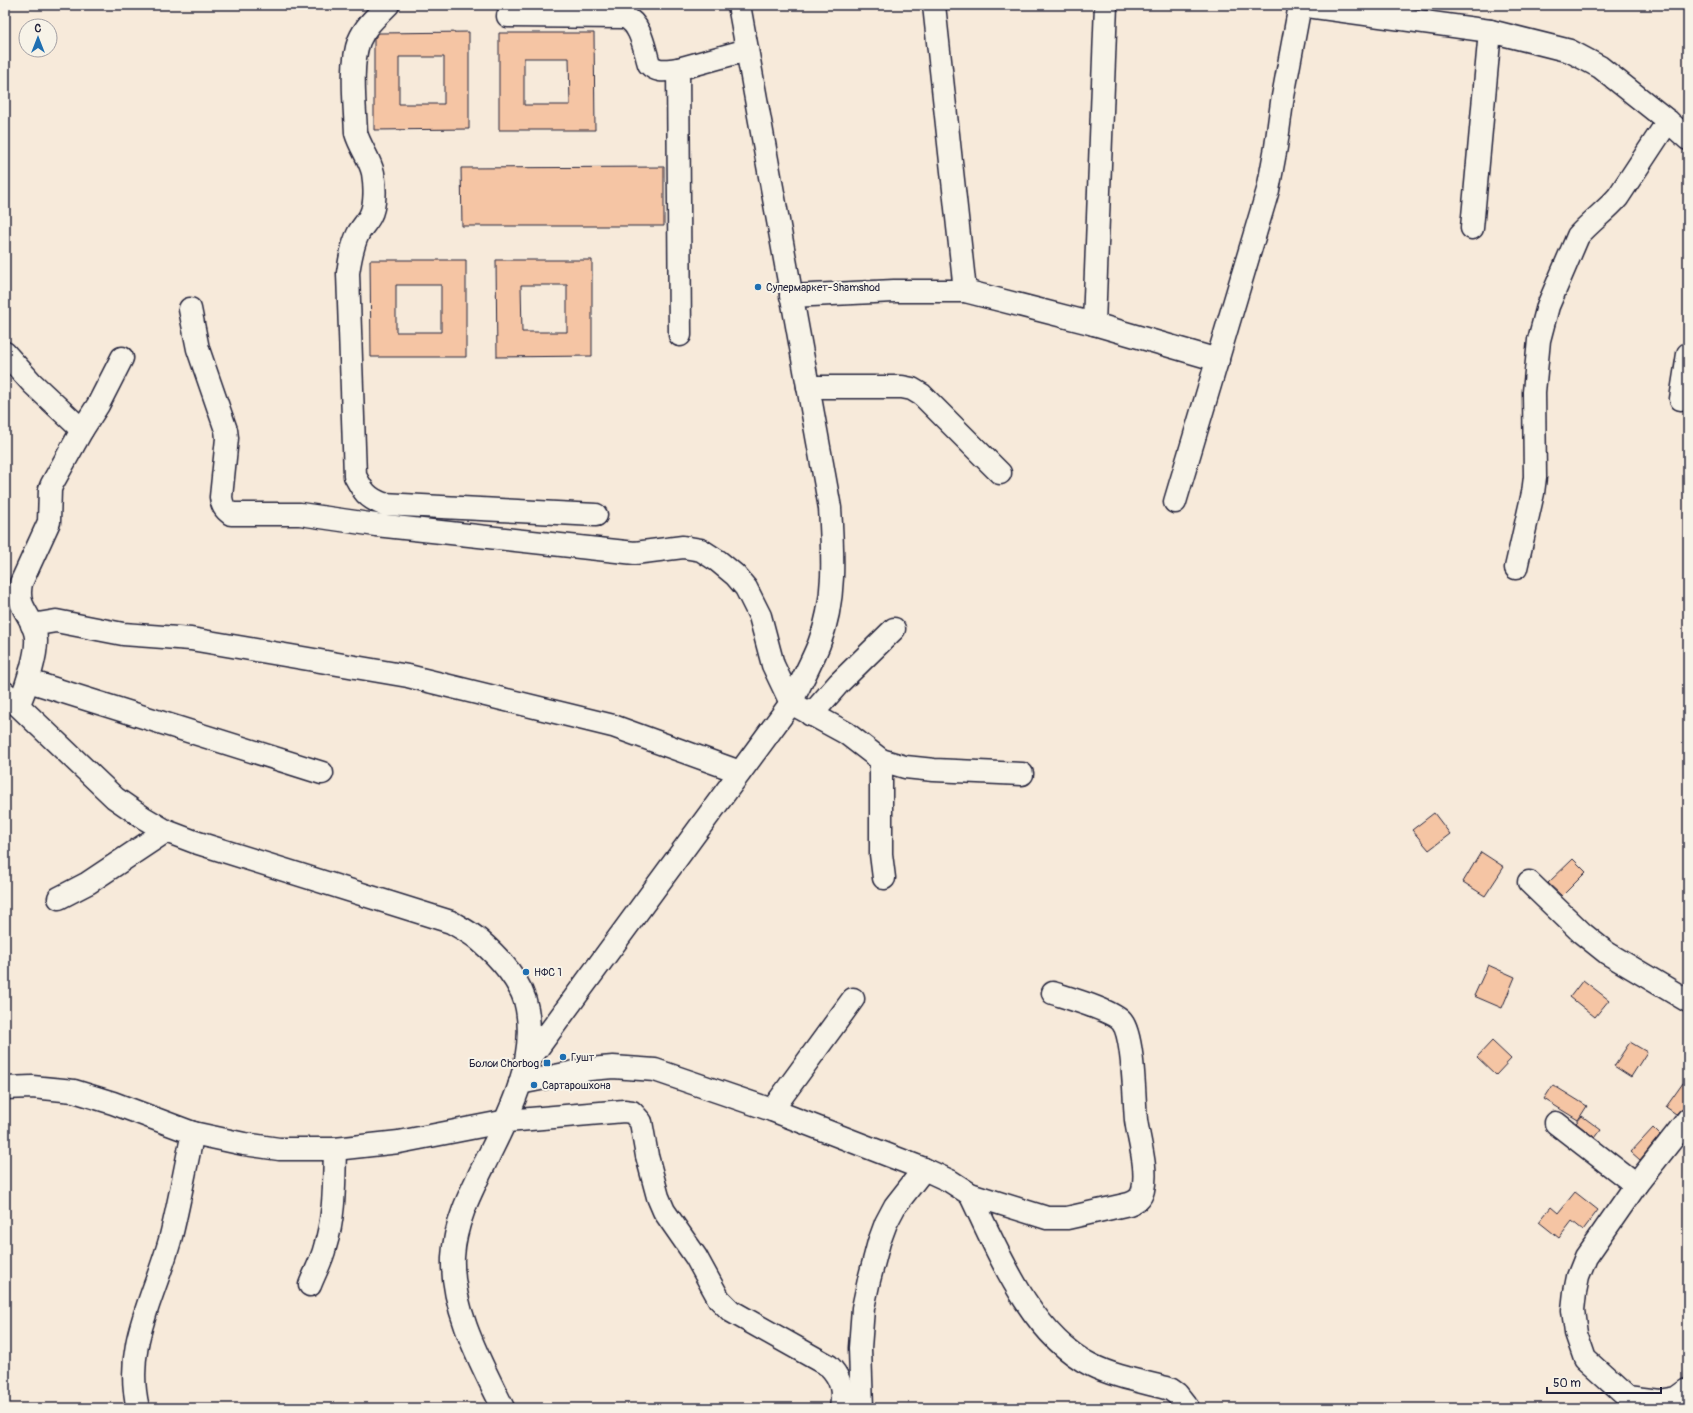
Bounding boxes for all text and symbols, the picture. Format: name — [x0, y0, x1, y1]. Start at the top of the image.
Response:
north arrow — [18, 18, 58, 58]
text: С — [35, 22, 42, 35]
place label: Супермаркет-Shamshod — [766, 281, 880, 294]
marker: Супермаркет-Shamshod — [753, 282, 763, 292]
place label: НФС 1 — [534, 966, 562, 979]
marker: НФС 1 — [521, 967, 531, 977]
place label: Гушт — [571, 1051, 595, 1064]
marker: Гушт — [558, 1052, 568, 1062]
place label: Болои Chorbog — [469, 1057, 539, 1070]
marker: Болои Chorbog — [542, 1058, 552, 1068]
place label: Сартарошхона — [542, 1079, 611, 1092]
marker: Сартарошхона — [529, 1080, 539, 1090]
scale bar — [1547, 1369, 1661, 1395]
text: 50 m — [1553, 1376, 1581, 1391]

